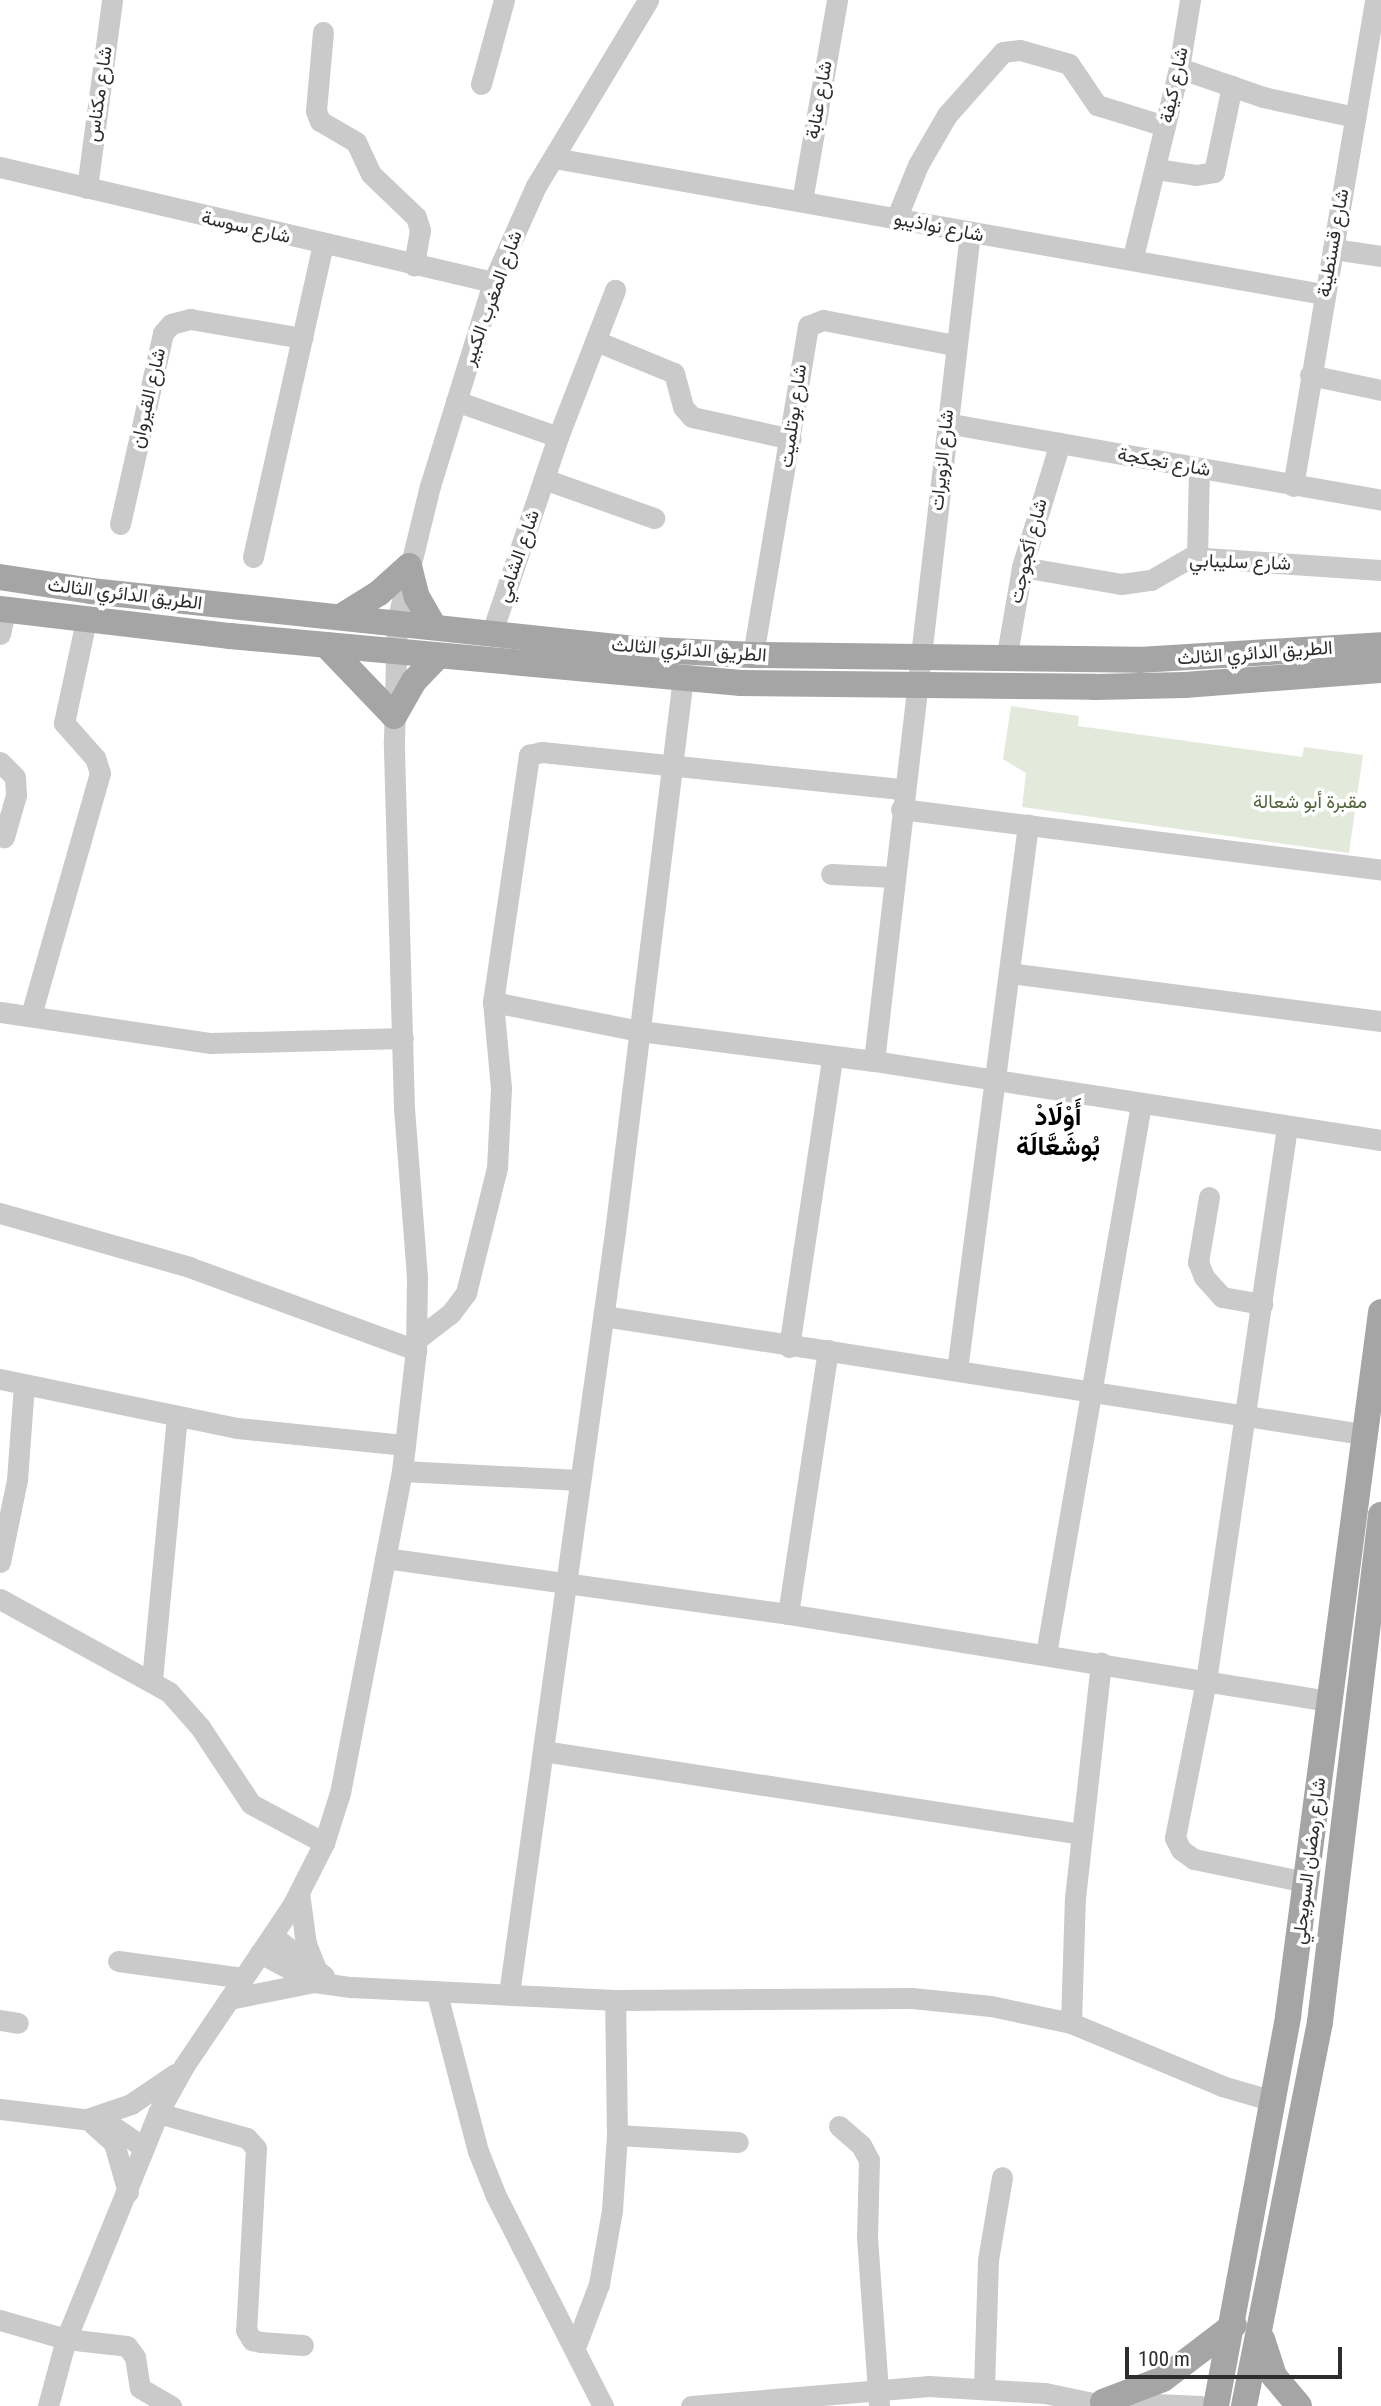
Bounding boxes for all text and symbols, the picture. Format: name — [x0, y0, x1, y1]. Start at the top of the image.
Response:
street label: شارع مكناس — [81, 45, 117, 143]
street label: شارع كيفة — [1155, 45, 1193, 125]
street label: شارع عنابة — [801, 59, 837, 141]
street label: شارع قسنطينة — [1312, 187, 1354, 299]
street label: شارع سوسة — [199, 206, 293, 248]
street label: شارع نواذيبو — [892, 207, 986, 247]
street label: شارع المغرب الكبير — [457, 227, 527, 369]
street label: شارع القيروان — [125, 346, 171, 450]
street label: شارع بوتلميت — [774, 363, 812, 469]
street label: شارع الزويرات — [925, 408, 959, 512]
street label: شارع تجكجة — [1116, 443, 1212, 481]
street label: شارع أكجوجت — [1004, 496, 1052, 606]
street label: شارع الشامي — [492, 507, 544, 605]
street label: شارع سليبابي — [1189, 549, 1291, 575]
street label: الطريق الدائري الثالث — [46, 573, 204, 615]
street label: الطريق الدائري الثالث — [611, 633, 767, 667]
street label: الطريق الدائري الثالث — [1177, 636, 1333, 670]
park label: مقبرة أبو شعالة — [1253, 791, 1367, 813]
district label: أَوْلَادْ بُوشَعَّالَة — [1016, 1101, 1100, 1162]
street label: شارع رمضان السويحلي — [1287, 1776, 1331, 1946]
scale bar — [1129, 2332, 1346, 2376]
text: 100 m — [1138, 2347, 1190, 2371]

